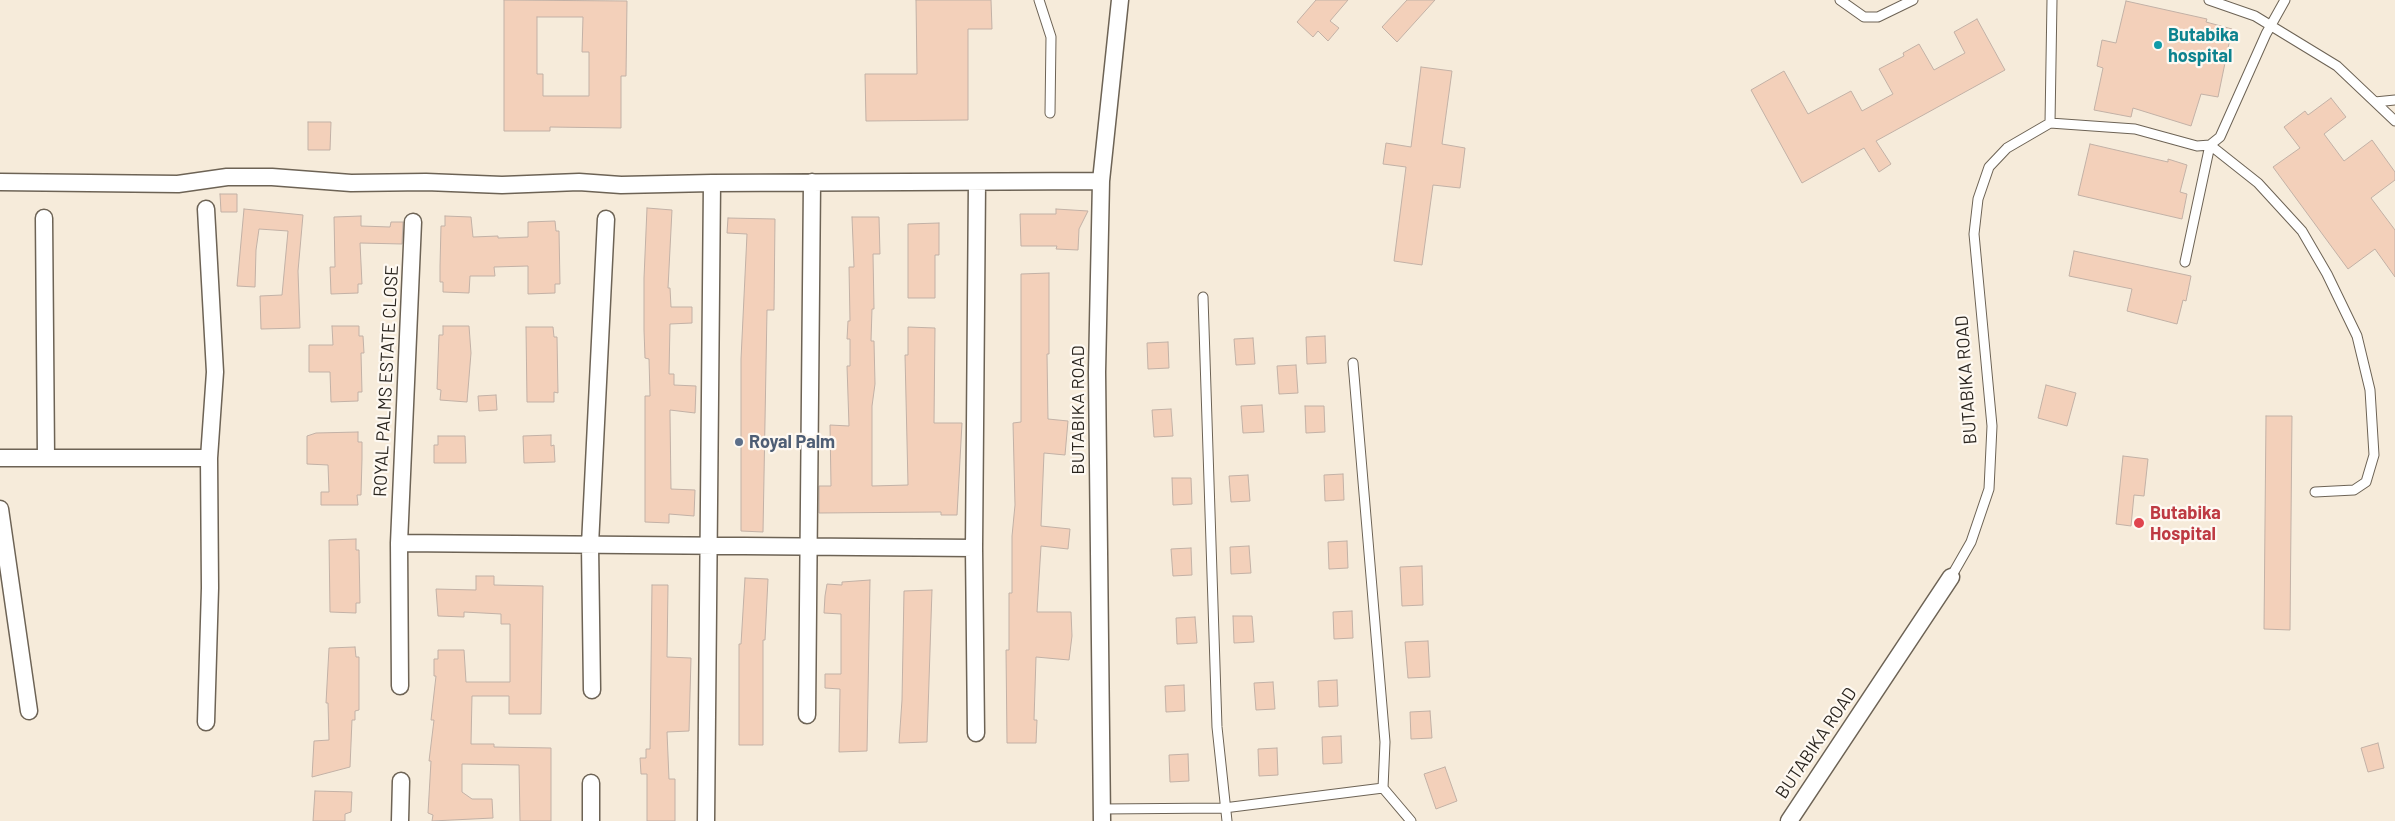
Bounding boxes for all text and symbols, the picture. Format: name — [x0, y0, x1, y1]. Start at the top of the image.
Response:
place label: Butabika hospital — [2168, 24, 2239, 66]
marker: Butabika hospital — [2152, 39, 2164, 51]
street label: ROYAL PALMS ESTATE CLOSE — [369, 264, 403, 498]
street label: BUTABIKA ROAD — [1951, 315, 1981, 445]
street label: BUTABIKA ROAD — [1067, 345, 1089, 475]
place label: Royal Palm — [749, 431, 835, 453]
marker: Royal Palm — [733, 436, 745, 448]
place label: Butabika Hospital — [2150, 502, 2221, 544]
marker: Butabika Hospital — [2132, 516, 2146, 530]
street label: BUTABIKA ROAD — [1771, 683, 1861, 803]

